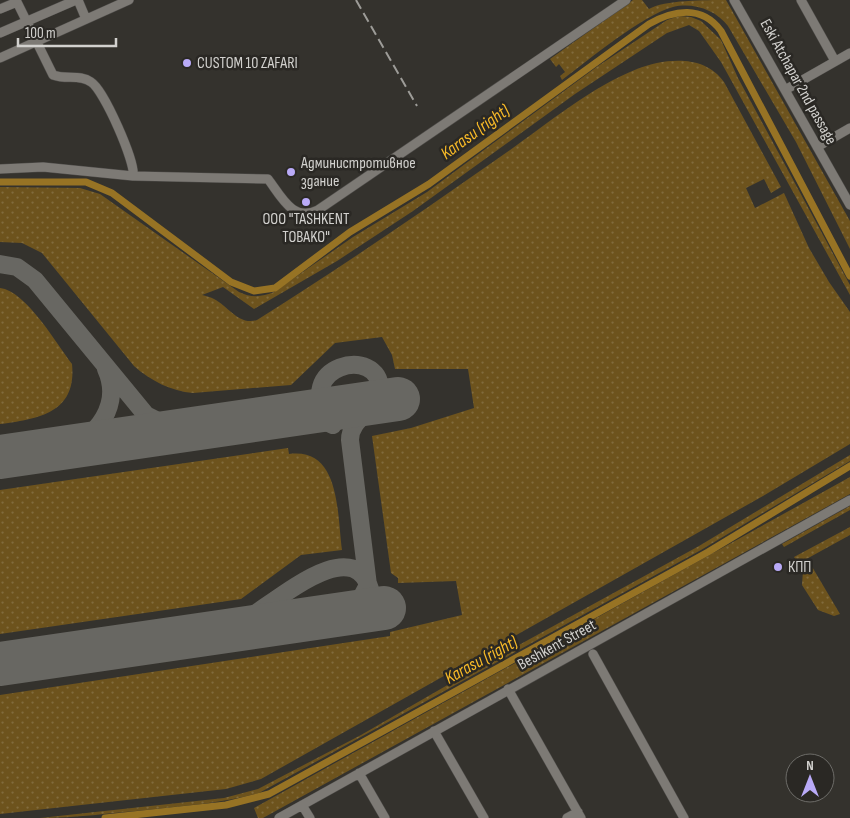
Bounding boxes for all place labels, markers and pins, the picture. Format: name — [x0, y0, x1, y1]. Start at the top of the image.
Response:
place label: CUSTOM 10 ZAFARI — [197, 54, 298, 73]
marker: CUSTOM 10 ZAFARI — [181, 57, 193, 69]
place label: Администротивное здание — [300, 154, 416, 191]
marker: Администротивное здание — [285, 166, 297, 178]
marker: OOO "TASHKENT TOBAKO" — [300, 196, 312, 208]
place label: OOO "TASHKENT TOBAKO" — [262, 210, 350, 247]
place label: КПП — [788, 558, 811, 577]
marker: КПП — [772, 561, 784, 573]

